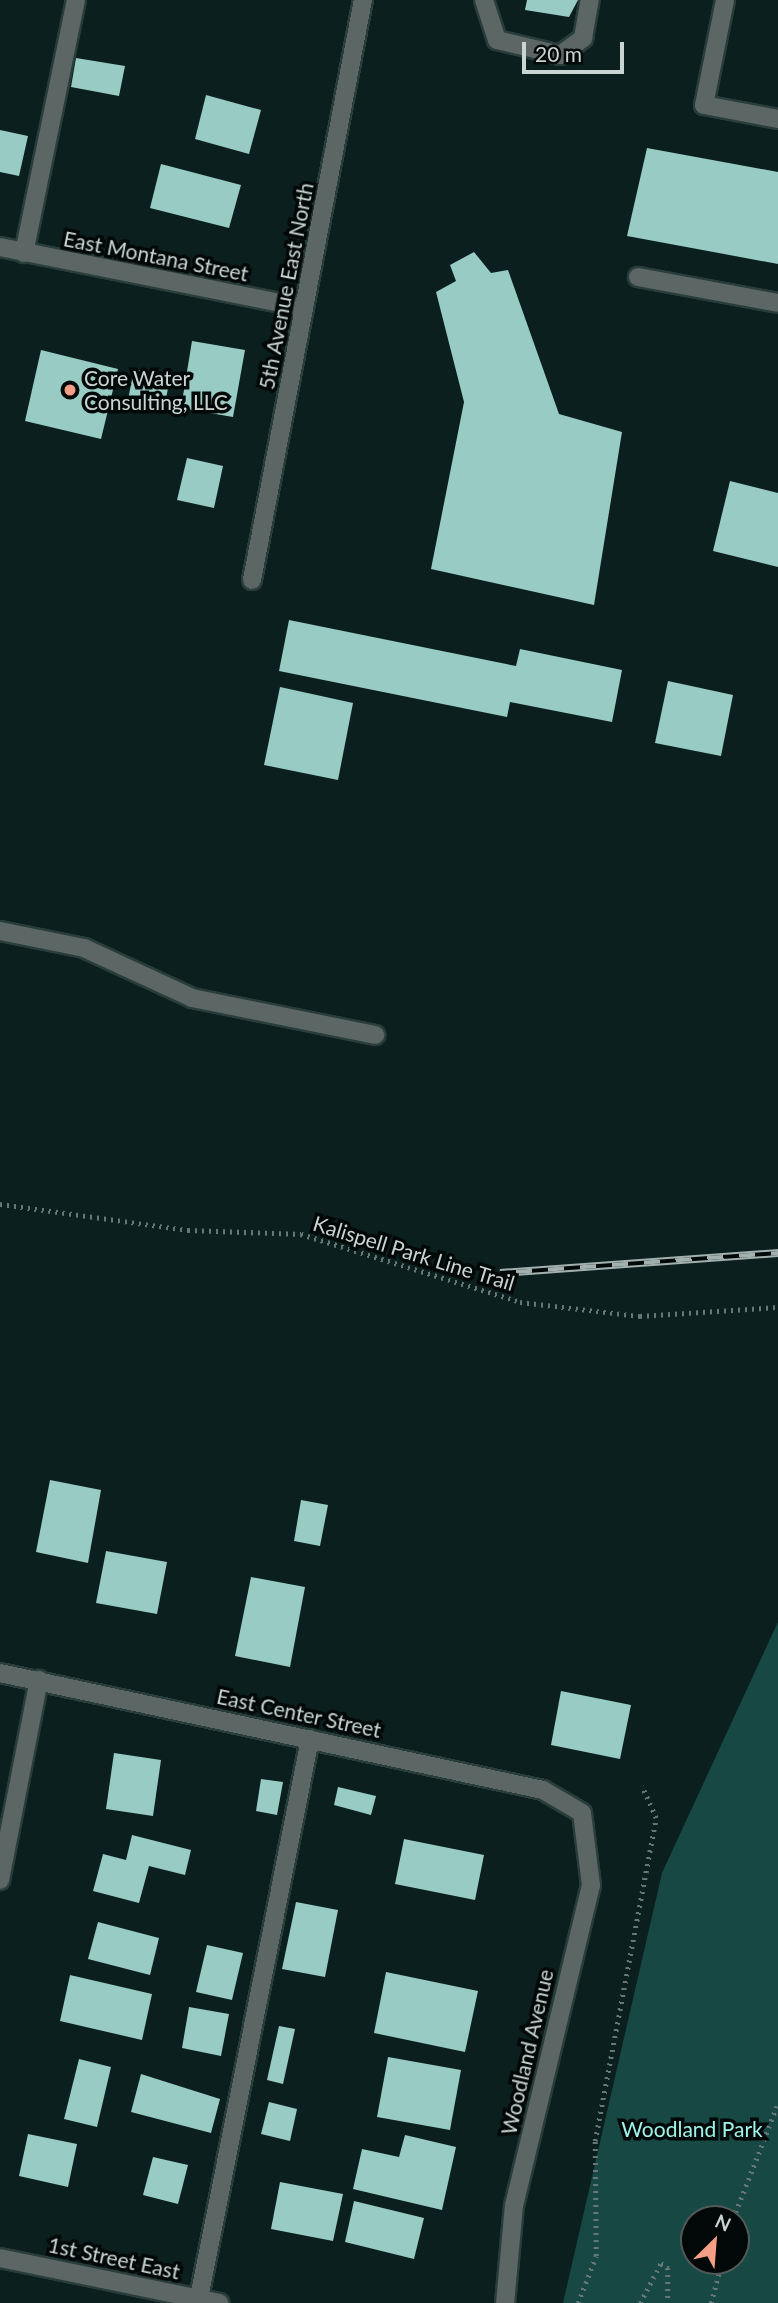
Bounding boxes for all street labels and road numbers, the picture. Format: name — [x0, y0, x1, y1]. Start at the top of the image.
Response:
street label: 5th Avenue East North — [254, 180, 318, 392]
street label: East Montana Street — [61, 226, 251, 286]
street label: Kalispell Park Line Trail — [310, 1210, 518, 1296]
street label: East Center Street — [214, 1683, 384, 1743]
street label: Woodland Avenue — [496, 1966, 558, 2138]
street label: 1st Street East — [46, 2232, 182, 2284]

